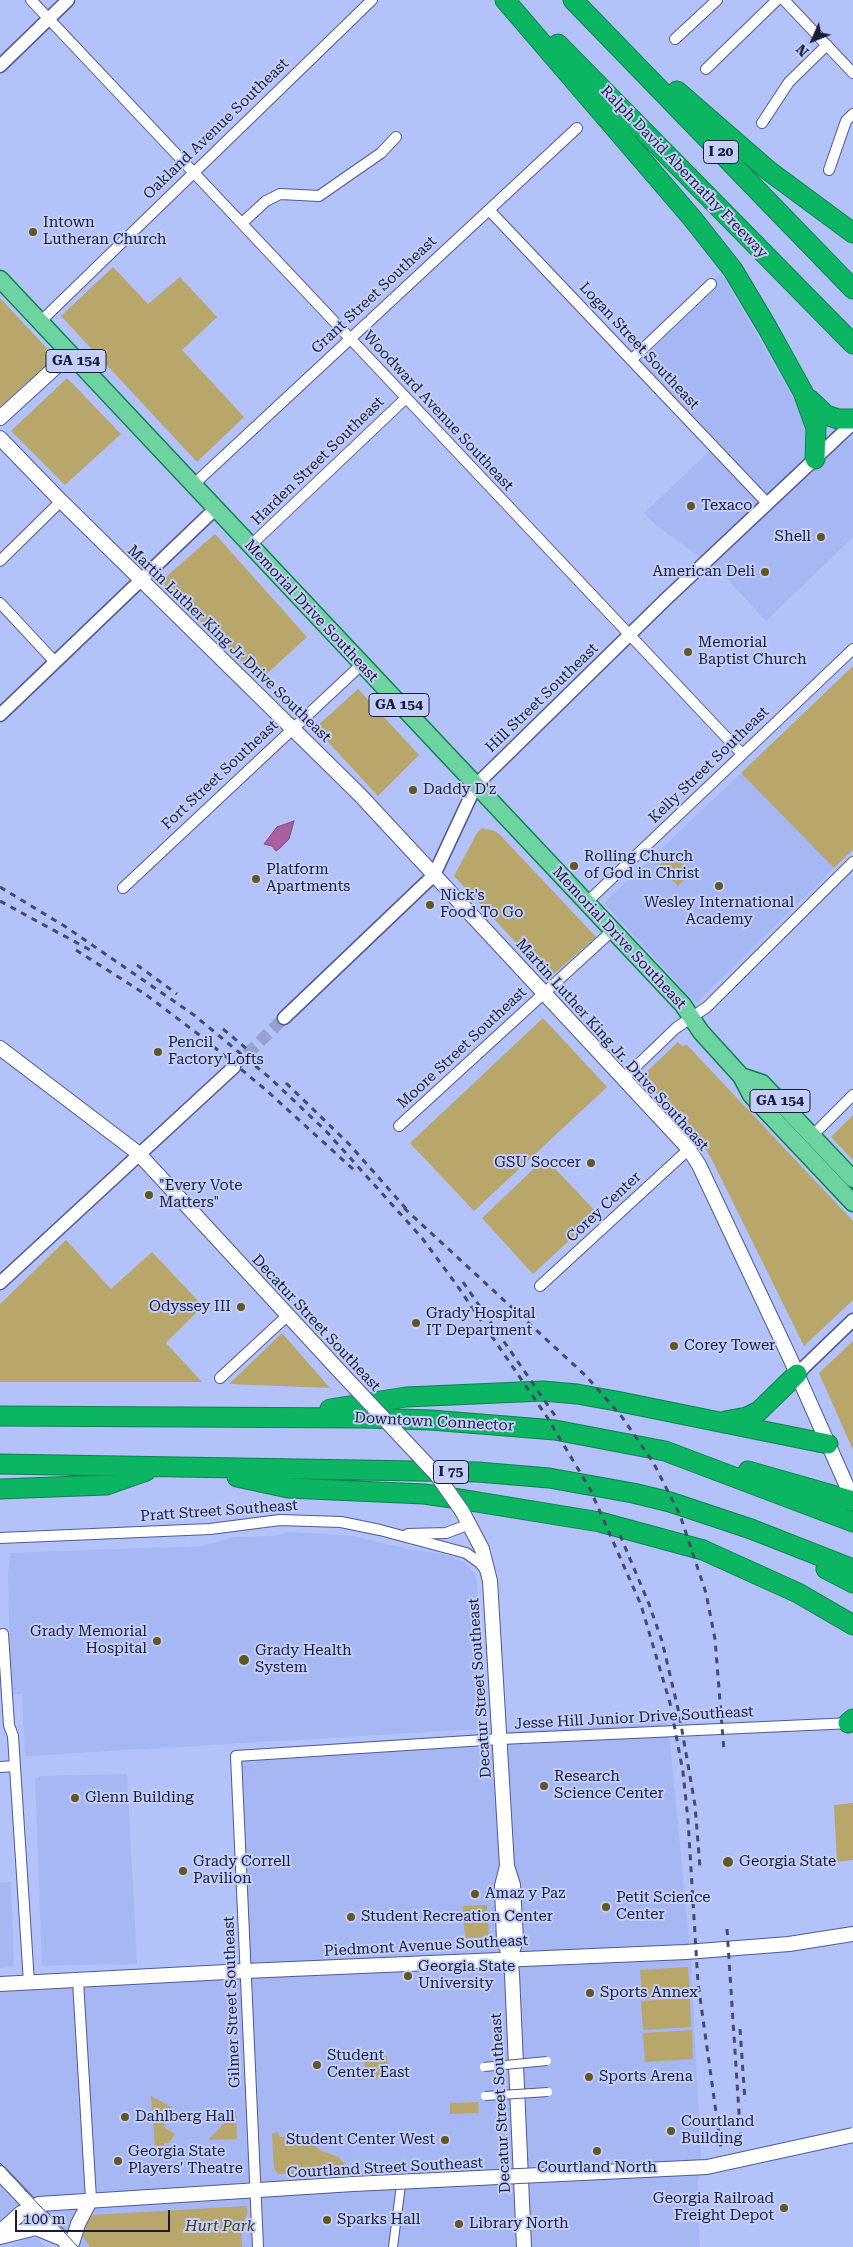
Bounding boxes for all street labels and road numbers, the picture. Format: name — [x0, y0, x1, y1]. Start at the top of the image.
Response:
street label: Oakland Avenue Southeast — [140, 55, 292, 203]
street label: Ralph David Abernathy Freeway — [597, 82, 771, 262]
road number: I 20 — [704, 140, 738, 163]
street label: Grant Street Southeast — [308, 232, 440, 358]
street label: Logan Street Southeast — [575, 279, 703, 413]
street label: Woodward Avenue Southeast — [359, 327, 517, 495]
road number: GA 154 — [46, 350, 106, 372]
street label: Harden Street Southeast — [248, 393, 388, 529]
street label: Memorial Drive Southeast — [240, 536, 382, 686]
street label: Martin Luther King Jr Drive Southeast — [124, 542, 334, 746]
street label: Hill Street Southeast — [482, 640, 602, 756]
road number: GA 154 — [369, 694, 429, 716]
street label: Kelly Street Southeast — [645, 703, 773, 827]
street label: Fort Street Southeast — [158, 716, 282, 834]
street label: Memorial Drive Southeast — [548, 863, 690, 1013]
street label: Martin Luther King Jr. Drive Southeast — [512, 935, 712, 1155]
street label: Moore Street Southeast — [394, 983, 530, 1113]
road number: GA 154 — [750, 1090, 810, 1112]
street label: Corey Center — [563, 1168, 645, 1246]
street label: Decatur Street Southeast — [248, 1251, 384, 1395]
street label: Downtown Connector — [354, 1409, 514, 1435]
road number: I 75 — [434, 1460, 468, 1484]
street label: Pratt Street Southeast — [140, 1497, 298, 1525]
street label: Decatur Street Southeast — [465, 1597, 495, 1779]
street label: Jesse Hill Junior Drive Southeast — [514, 1703, 754, 1733]
street label: Gilmer Street Southeast — [220, 1916, 244, 2088]
street label: Piedmont Avenue Southeast — [323, 1932, 529, 1960]
street label: Decatur Street Southeast — [487, 2012, 515, 2194]
street label: Courtland Street Southeast — [286, 2154, 484, 2182]

